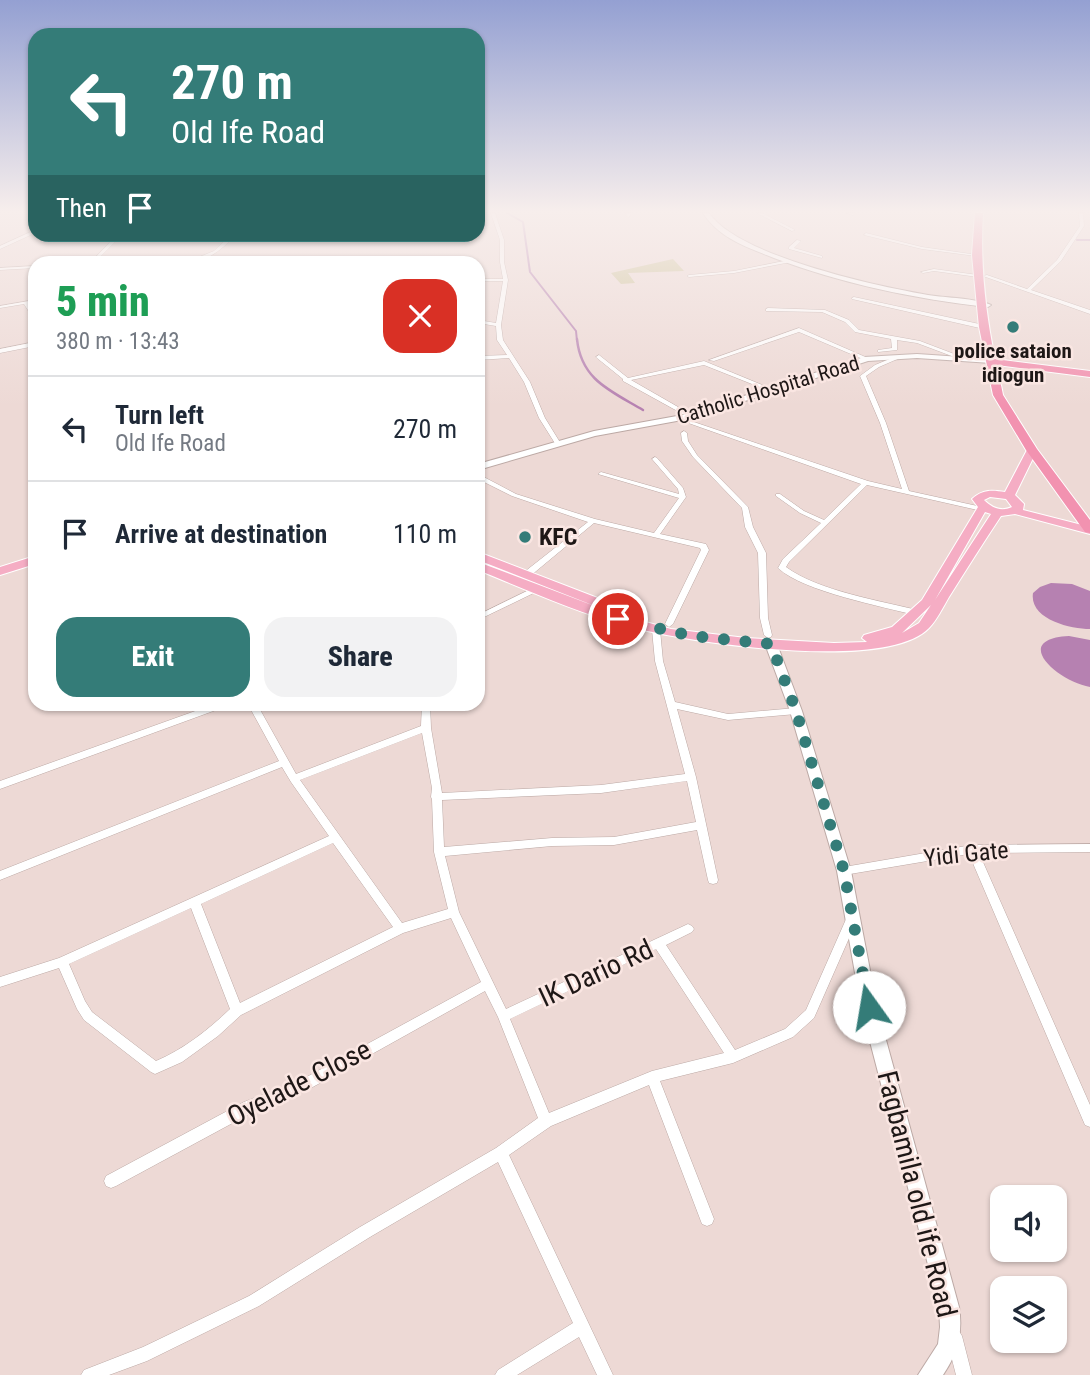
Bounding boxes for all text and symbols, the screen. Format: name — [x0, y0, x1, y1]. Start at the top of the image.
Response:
text: 270 m — [171, 54, 293, 111]
icon: left — [56, 56, 147, 147]
text: Old Ife Road — [171, 113, 325, 151]
icon: arrive — [121, 189, 159, 227]
text: Then — [56, 193, 107, 223]
text: 5 min — [56, 277, 150, 326]
button: close — [383, 279, 457, 353]
marker: police sataion idiogun — [1005, 319, 1021, 335]
text: 380 m · 13:43 — [56, 328, 180, 355]
place label: police sataion idiogun — [954, 339, 1072, 387]
street label: Catholic Hospital Road — [674, 351, 862, 429]
text: Turn left — [115, 400, 204, 430]
icon: left — [56, 410, 94, 448]
text: 270 m — [393, 414, 457, 444]
text: Old Ife Road — [115, 430, 226, 457]
icon: arrive — [56, 515, 94, 553]
text: Arrive at destination — [115, 519, 327, 549]
text: 110 m — [393, 519, 457, 549]
place label: KFC — [539, 523, 577, 551]
marker: KFC — [517, 529, 533, 545]
pin — [588, 589, 648, 649]
icon: arrive — [599, 600, 637, 638]
button: Exit — [56, 617, 250, 697]
button: Share — [264, 617, 457, 697]
street label: Yidi Gate — [922, 836, 1010, 872]
street label: IK Dario Rd — [534, 932, 658, 1014]
position arrow — [832, 970, 906, 1044]
street label: Oyelade Close — [222, 1033, 376, 1133]
street label: Fagbamila old ife Road — [870, 1067, 964, 1321]
map controls — [990, 1185, 1067, 1353]
button: sound — [990, 1185, 1067, 1262]
button: layers — [990, 1276, 1067, 1353]

